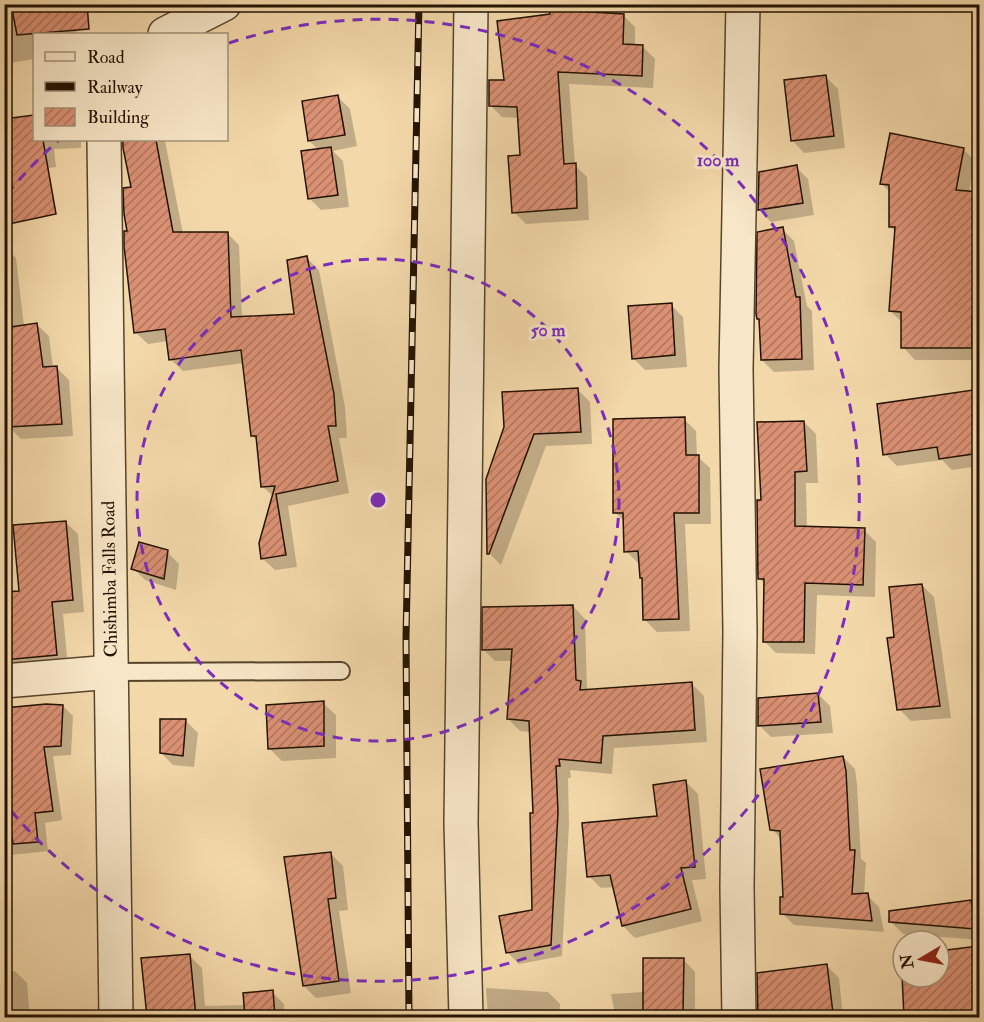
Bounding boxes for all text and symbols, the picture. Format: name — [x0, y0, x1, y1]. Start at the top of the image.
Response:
legend — [33, 33, 228, 141]
text: Road — [87, 46, 125, 69]
text: Railway — [87, 76, 144, 99]
text: Building — [87, 106, 150, 129]
text: 100 m — [697, 149, 740, 172]
text: 50 m — [531, 319, 566, 342]
centre of rings — [368, 490, 388, 510]
street label: Chishimba Falls Road — [97, 500, 123, 658]
north arrow — [891, 929, 951, 989]
text: N — [896, 952, 918, 971]

